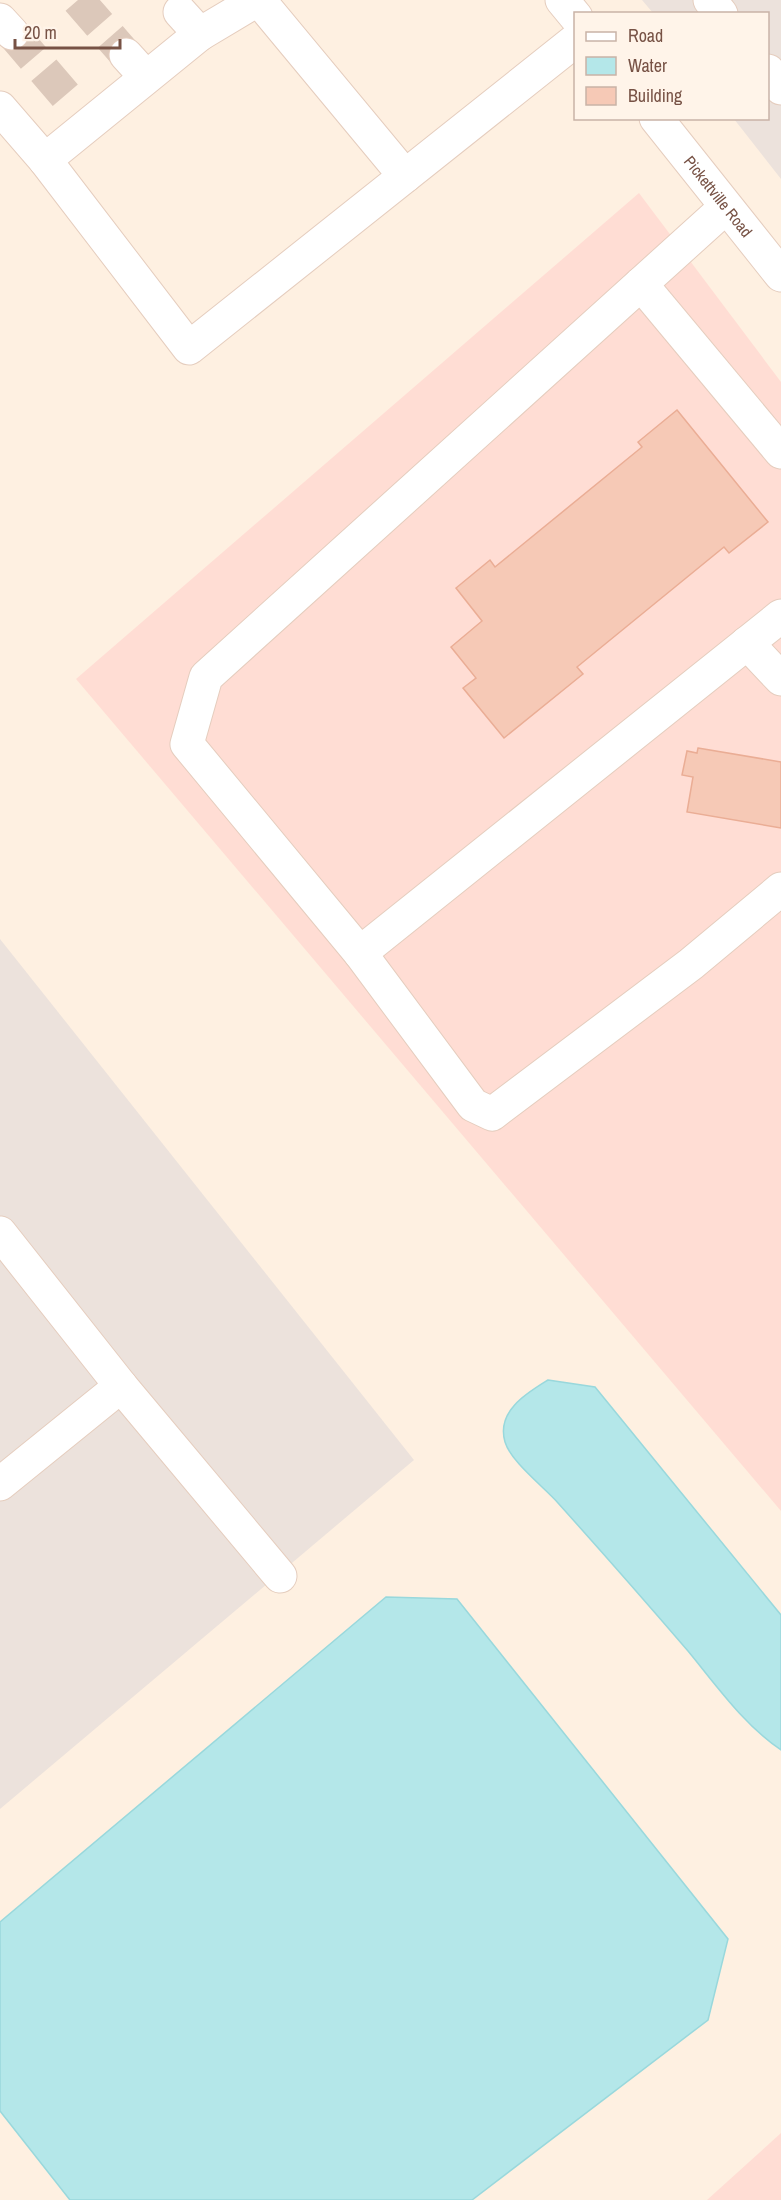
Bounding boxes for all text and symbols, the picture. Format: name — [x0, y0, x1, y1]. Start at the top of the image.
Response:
scale bar — [15, 12, 120, 50]
legend — [574, 12, 769, 120]
text: 20 m — [24, 20, 57, 45]
text: Road — [628, 23, 663, 48]
text: Water — [628, 53, 667, 78]
text: Building — [628, 83, 683, 108]
street label: Pickettville Road — [679, 151, 758, 242]

